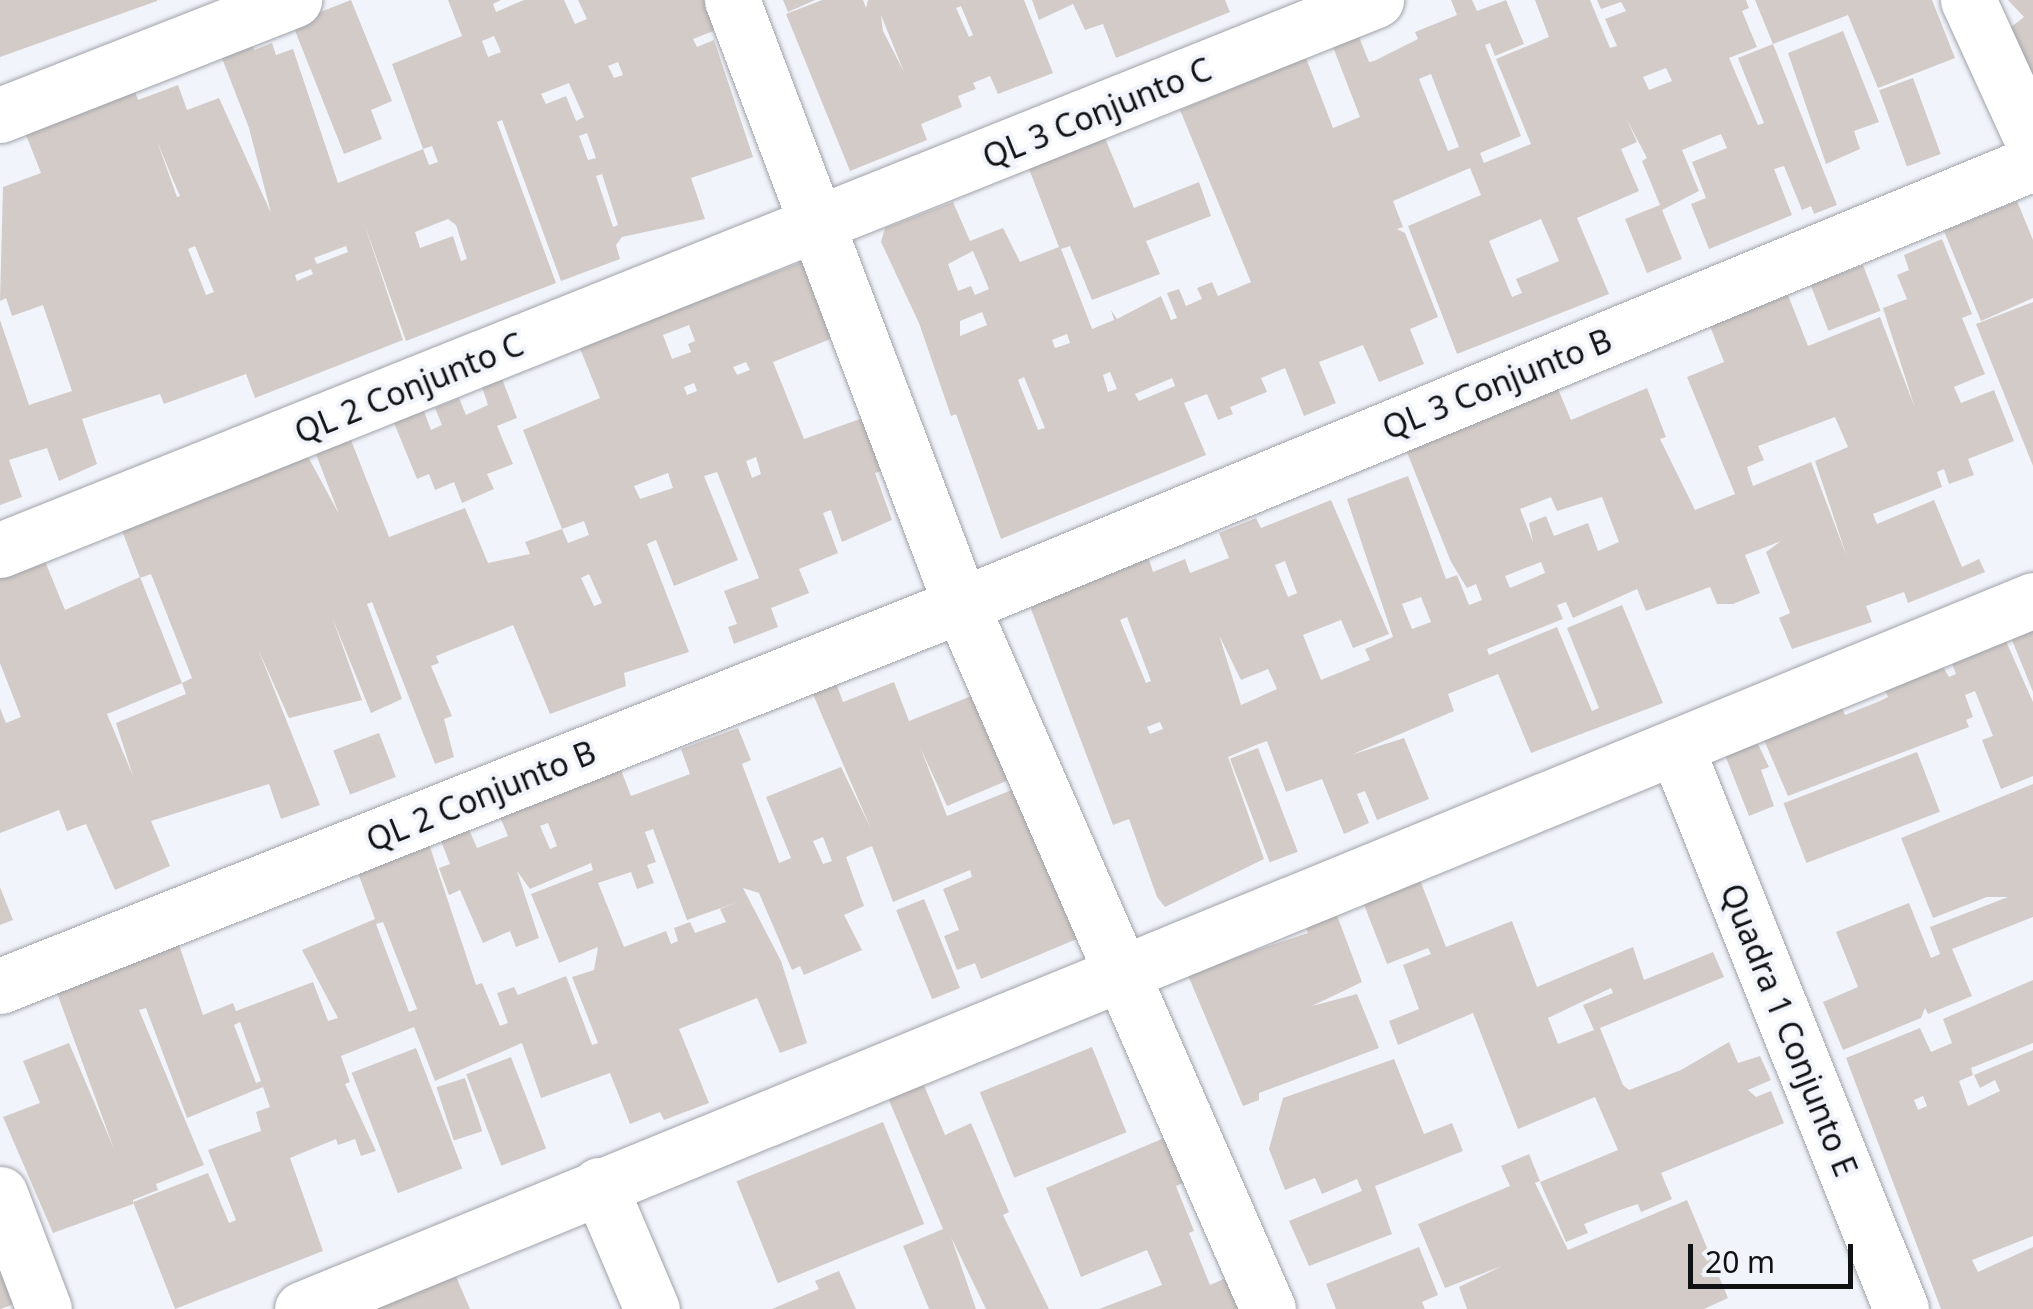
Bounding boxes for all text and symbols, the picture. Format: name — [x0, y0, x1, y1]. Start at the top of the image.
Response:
street label: QL 3 Conjunto C — [977, 50, 1217, 176]
street label: QL 3 Conjunto B — [1377, 321, 1617, 447]
street label: QL 2 Conjunto C — [289, 325, 529, 451]
street label: QL 2 Conjunto B — [361, 733, 601, 859]
street label: Quadra 1 Conjunto E — [1713, 878, 1865, 1182]
scale bar — [1693, 1224, 1858, 1286]
text: 20 m — [1705, 1241, 1775, 1282]

